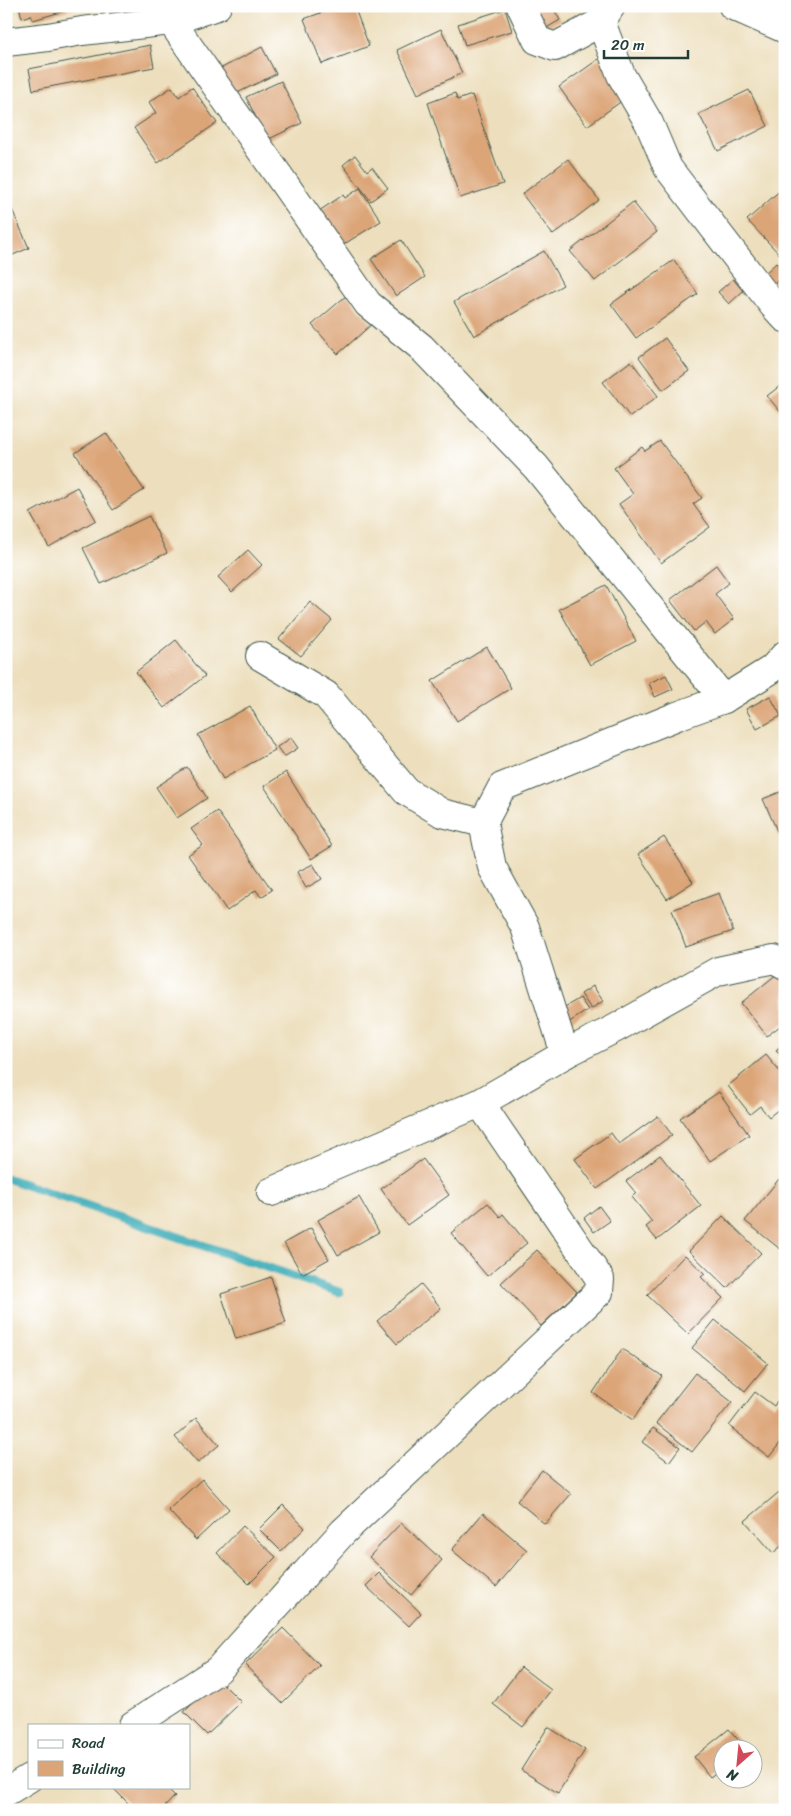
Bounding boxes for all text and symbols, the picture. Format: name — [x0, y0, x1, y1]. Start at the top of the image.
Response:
scale bar — [604, 28, 687, 60]
text: 20 m — [611, 32, 645, 58]
legend — [28, 1724, 190, 1788]
text: Road — [72, 1730, 105, 1756]
north arrow — [714, 1738, 764, 1788]
text: Building — [72, 1756, 126, 1782]
text: N — [722, 1762, 743, 1789]

